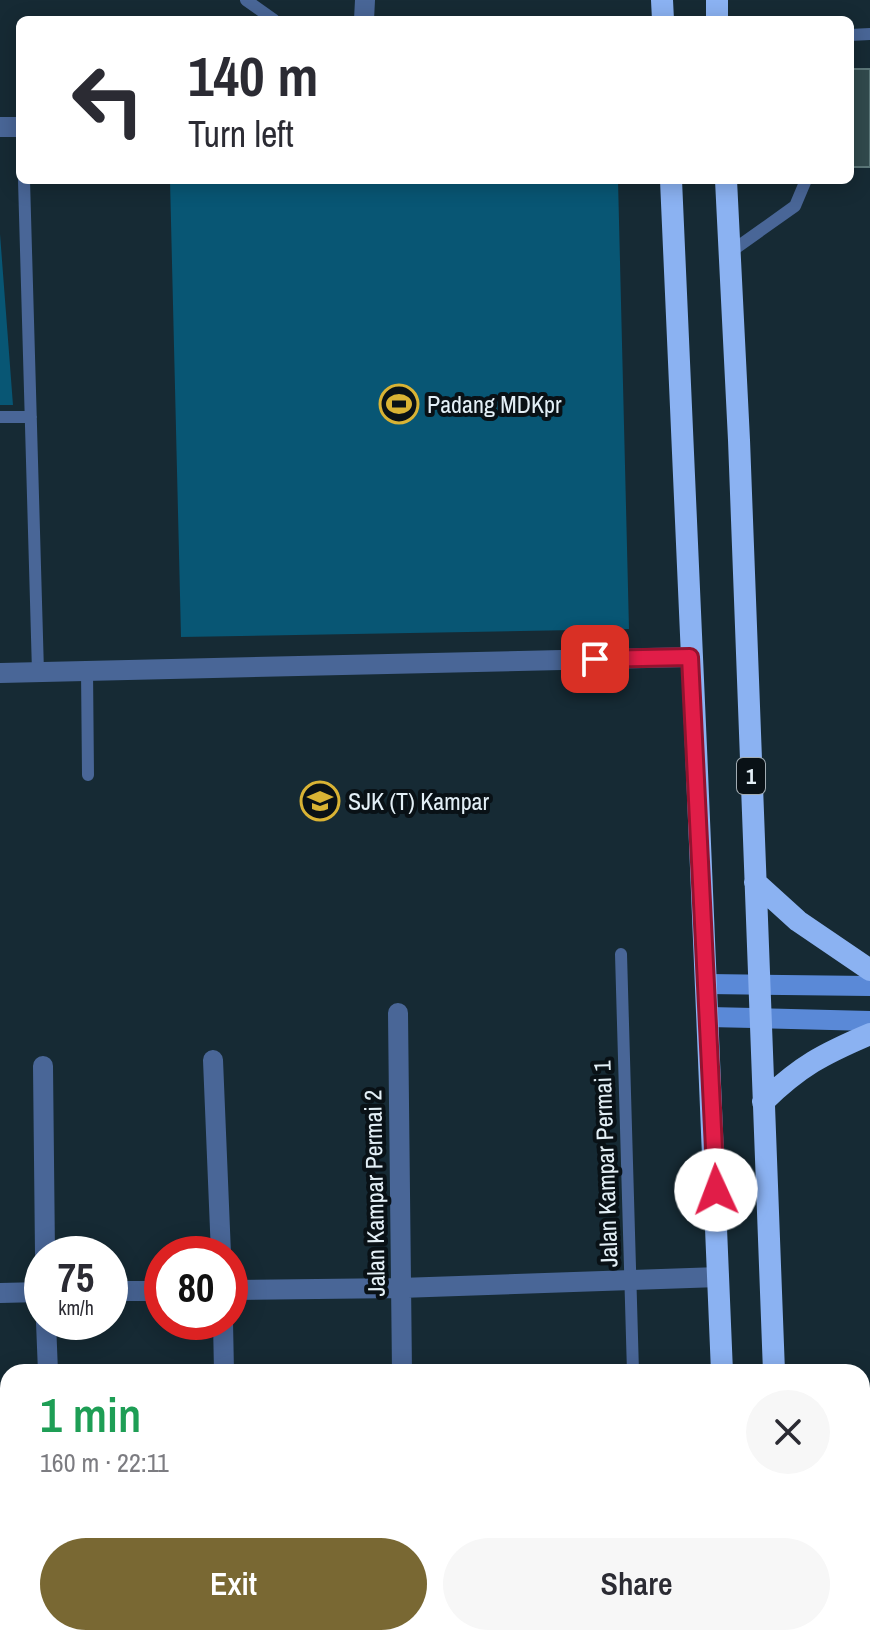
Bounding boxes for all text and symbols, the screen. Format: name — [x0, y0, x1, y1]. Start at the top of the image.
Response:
text: 140 m — [188, 38, 318, 113]
icon: left — [56, 48, 160, 152]
text: Turn left — [188, 110, 294, 158]
sports icon: Padang MDKpr — [378, 383, 420, 425]
place label: Padang MDKpr — [427, 388, 562, 420]
pin — [561, 625, 629, 693]
icon: arrive — [573, 637, 617, 681]
road number: 1 — [737, 758, 765, 794]
school or university icon: SJK (T) Kampar — [299, 780, 341, 822]
place label: SJK (T) Kampar — [348, 785, 490, 817]
street label: Jalan Kampar Permai 1 — [585, 1060, 625, 1268]
street label: Jalan Kampar Permai 2 — [356, 1089, 392, 1297]
position arrow — [674, 1148, 758, 1232]
speed limit sign: 80 — [144, 1236, 248, 1340]
text: 75 — [58, 1251, 94, 1304]
text: km/h — [58, 1294, 94, 1321]
text: 1 min — [40, 1382, 141, 1447]
button: close — [746, 1390, 830, 1474]
text: 160 m · 22:11 — [40, 1445, 169, 1480]
button: Exit — [40, 1538, 427, 1630]
button: Share — [443, 1538, 830, 1630]

